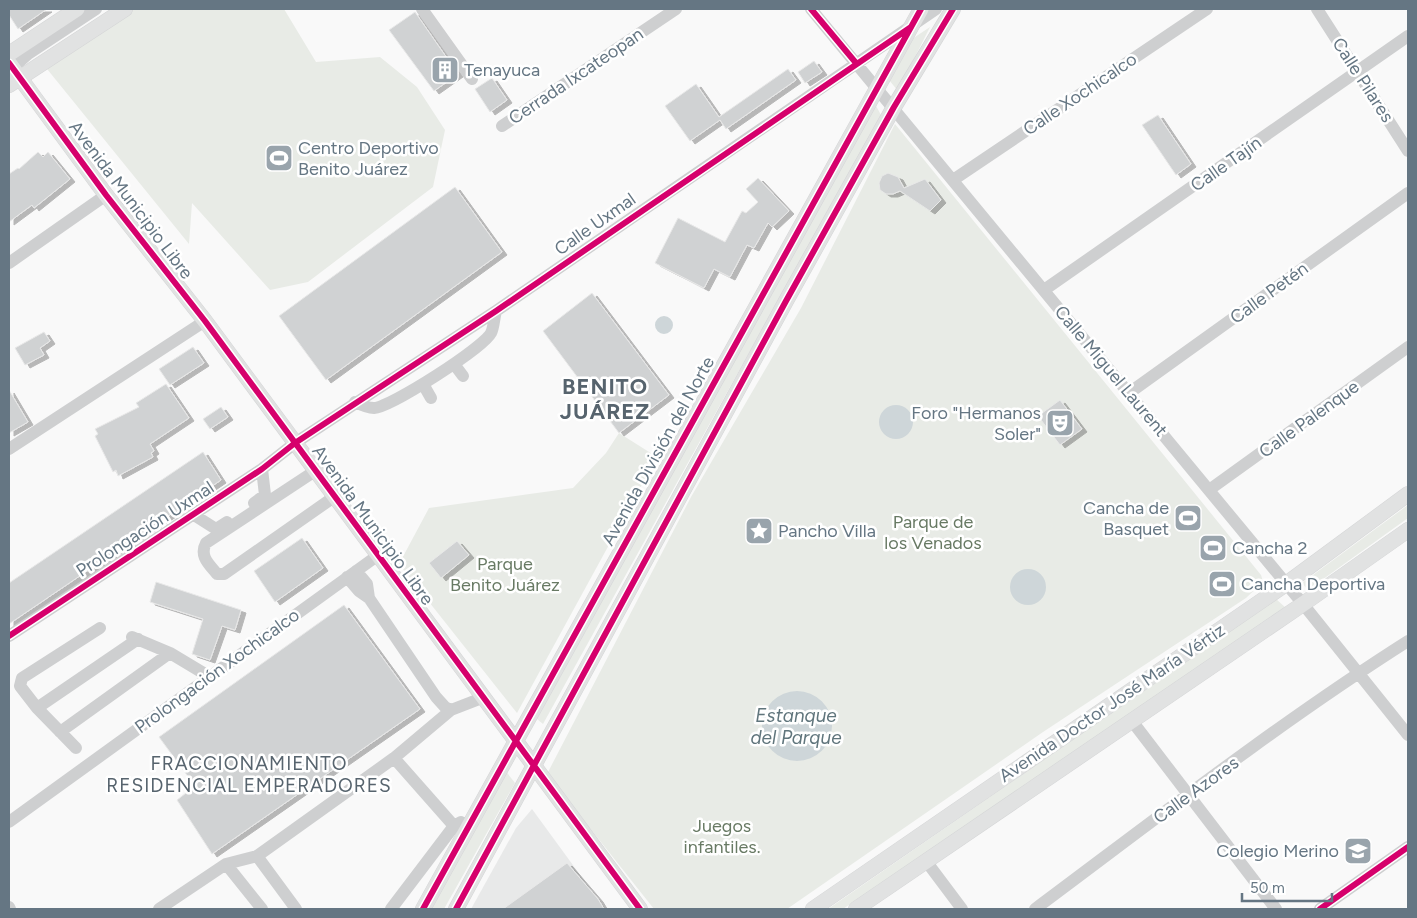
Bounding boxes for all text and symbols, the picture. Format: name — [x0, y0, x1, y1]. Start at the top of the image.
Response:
street label: Cerrada Ixcateopan — [505, 23, 647, 129]
street label: Calle Pilares — [1328, 34, 1398, 126]
street label: Calle Xochicalco — [1019, 48, 1141, 140]
building icon: Tenayuca — [430, 55, 460, 85]
place label: Tenayuca — [464, 59, 540, 81]
street label: Avenida Municipio Libre — [64, 117, 198, 284]
street label: Calle Tajín — [1186, 132, 1266, 196]
place label: Centro Deportivo Benito Juárez — [298, 137, 439, 180]
sports icon: Centro Deportivo Benito Juárez — [264, 143, 294, 173]
street label: Calle Uxmal — [550, 188, 640, 260]
street label: Calle Petén — [1226, 257, 1312, 329]
street label: Calle Miguel Laurent — [1050, 301, 1172, 441]
street label: Avenida División del Norte — [597, 352, 719, 549]
district label: BENITO JUÁREZ — [560, 373, 650, 425]
street label: Calle Palenque — [1255, 375, 1363, 463]
place label: Foro "Hermanos Soler" — [911, 402, 1041, 445]
theatre icon: Foro "Hermanos Soler" — [1045, 408, 1075, 438]
street label: Avenida Municipio Libre — [308, 441, 439, 609]
street label: Prolongación Uxmal — [72, 476, 218, 582]
place label: Cancha de Basquet — [1083, 497, 1169, 540]
sports icon: Cancha de Basquet — [1173, 503, 1203, 533]
park label: Parque de los Venados — [884, 511, 982, 554]
place icon: Pancho Villa — [744, 516, 774, 546]
place label: Pancho Villa — [778, 520, 876, 542]
sports icon: Cancha 2 — [1198, 533, 1228, 563]
place label: Cancha 2 — [1232, 537, 1308, 559]
park label: Parque Benito Juárez — [450, 553, 560, 596]
sports icon: Cancha Deportiva — [1207, 569, 1237, 599]
place label: Cancha Deportiva — [1241, 573, 1385, 595]
street label: Prolongación Xochicalco — [130, 604, 304, 738]
street label: Avenida Doctor José María Vértiz — [995, 619, 1229, 787]
water label: Estanque del Parque — [750, 704, 842, 749]
district label: FRACCIONAMIENTO RESIDENCIAL EMPERADORES — [106, 752, 392, 797]
street label: Calle Azores — [1149, 752, 1243, 828]
park label: Juegos infantiles. — [684, 815, 760, 858]
school or university icon: Colegio Merino — [1343, 836, 1373, 866]
place label: Colegio Merino — [1216, 840, 1339, 862]
scale bar — [1242, 870, 1332, 902]
text: 50 m — [1250, 879, 1285, 897]

